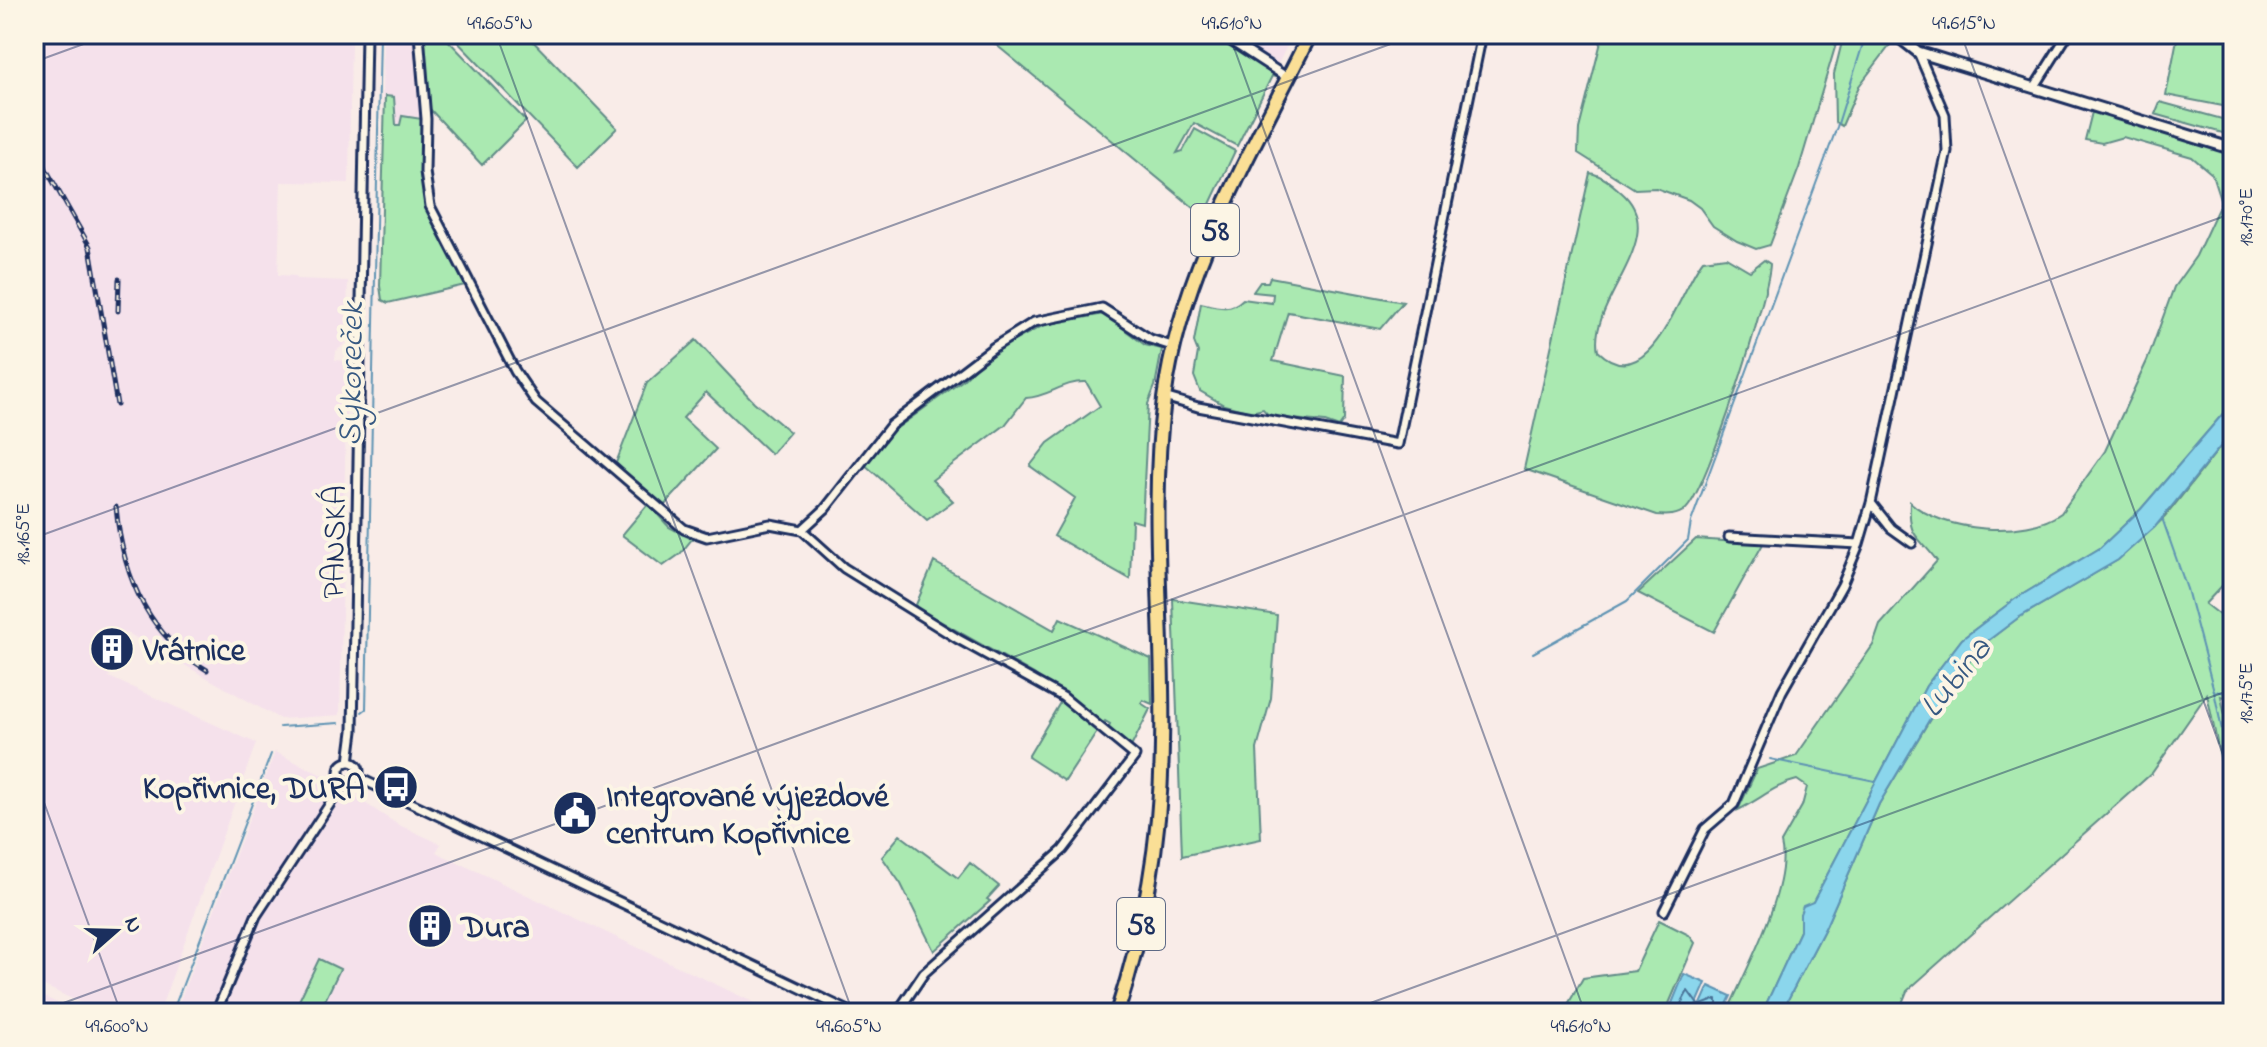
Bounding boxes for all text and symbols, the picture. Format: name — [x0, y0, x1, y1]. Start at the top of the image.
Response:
text: 49.605°N — [467, 10, 533, 39]
text: 49.610°N — [1202, 10, 1263, 39]
text: 49.615°N — [1932, 10, 1996, 39]
text: 18.170°E — [2233, 188, 2262, 246]
road number: 58 — [1191, 204, 1239, 256]
water label: Sýkoreček — [327, 299, 379, 447]
street label: PANSKÁ — [312, 485, 361, 599]
text: 18.165°E — [10, 503, 39, 565]
building icon: Vrátnice — [88, 625, 136, 673]
water label: Lubina — [1909, 627, 2006, 730]
place label: Vrátnice — [142, 629, 247, 676]
text: 18.175°E — [2233, 662, 2262, 724]
bus stop icon: Kopřivnice, DURA — [372, 763, 420, 811]
place label: Kopřivnice, DURA — [143, 767, 365, 814]
place label: Integrované výjezdové centrum Kopřivnice — [606, 775, 890, 859]
public building icon: Integrované výjezdové centrum Kopřivnice — [551, 789, 599, 837]
north arrow — [76, 891, 156, 971]
road number: 58 — [1117, 898, 1165, 950]
building icon: Dura — [406, 902, 454, 950]
place label: Dura — [459, 906, 530, 953]
text: N — [114, 913, 150, 938]
text: 49.600°N — [85, 1013, 149, 1042]
text: 49.605°N — [816, 1013, 882, 1042]
text: 49.610°N — [1551, 1013, 1612, 1042]

